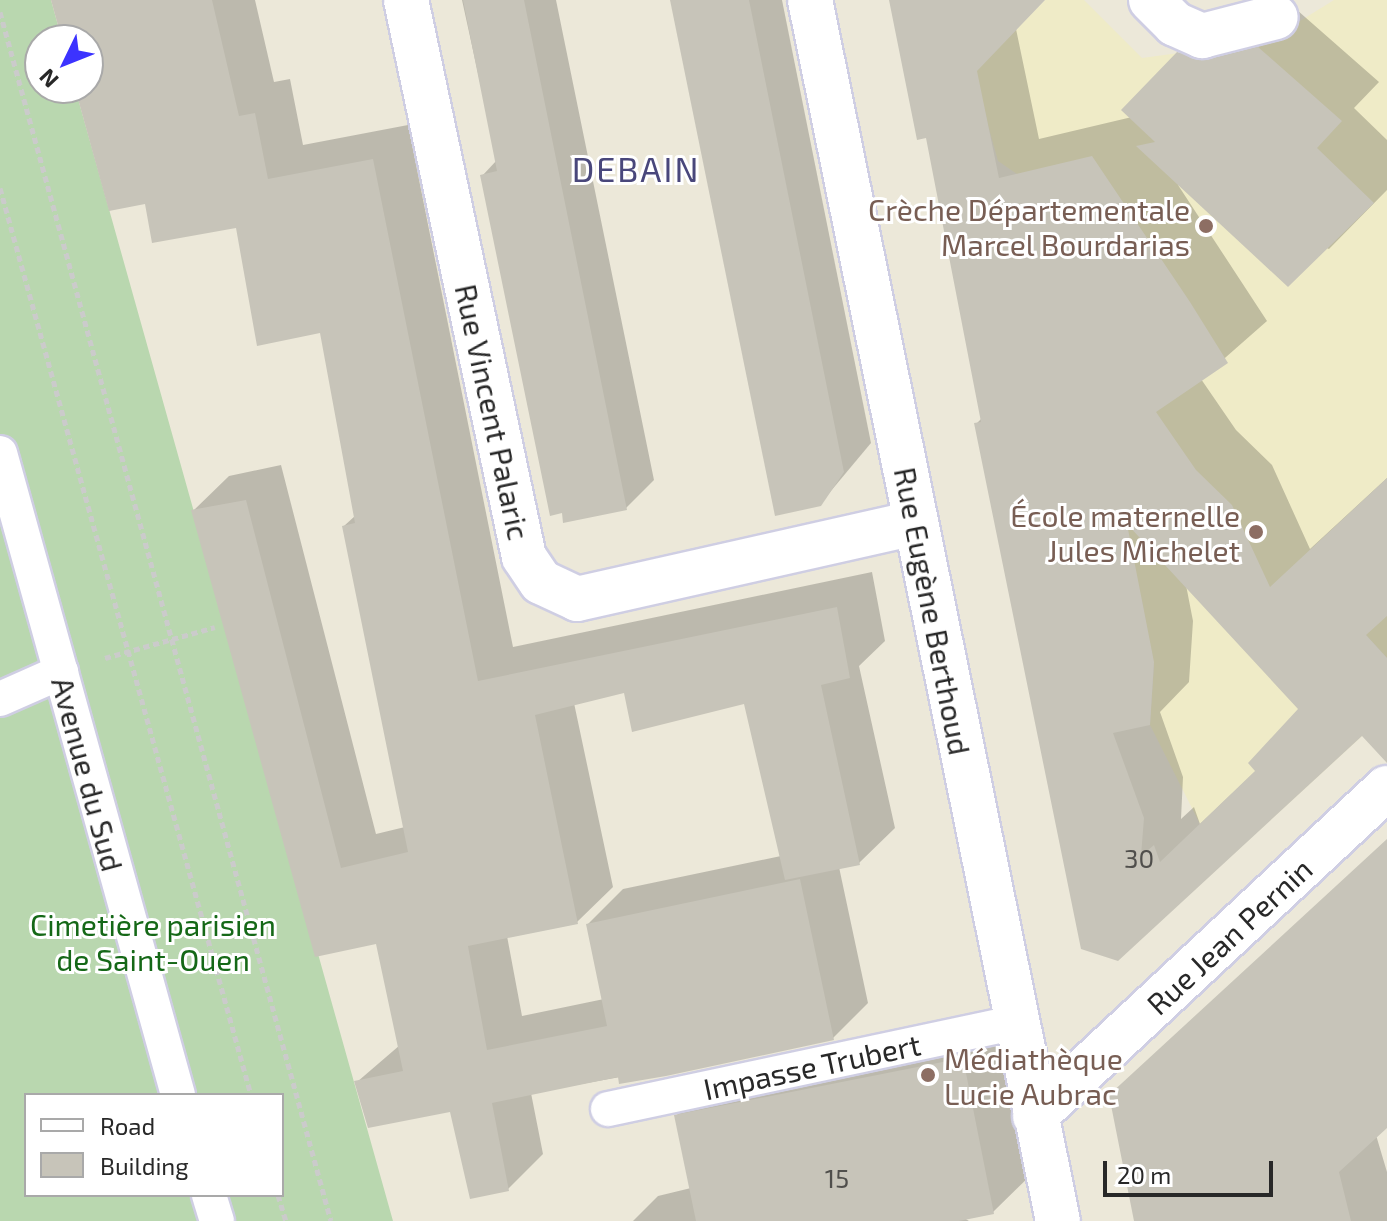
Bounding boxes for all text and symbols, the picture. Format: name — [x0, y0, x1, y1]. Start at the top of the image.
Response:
north arrow — [24, 24, 104, 104]
text: N — [33, 64, 63, 94]
district label: DEBAIN — [572, 149, 700, 189]
place label: Crèche Départementale Marcel Bourdarias — [868, 191, 1190, 262]
marker: Crèche Départementale Marcel Bourdarias — [1197, 217, 1215, 235]
street label: Rue Vincent Palaric — [448, 280, 538, 544]
street label: Rue Eugène Berthoud — [887, 464, 979, 758]
place label: École maternelle Jules Michelet — [1010, 497, 1240, 568]
marker: École maternelle Jules Michelet — [1247, 523, 1265, 541]
street label: Avenue du Sud — [45, 673, 131, 875]
house number: 30 — [1124, 842, 1154, 874]
street label: Rue Jean Pernin — [1139, 850, 1319, 1022]
park label: Cimetière parisien de Saint-Ouen — [30, 906, 276, 976]
street label: Impasse Trubert — [700, 1025, 924, 1107]
place label: Médiathèque Lucie Aubrac — [944, 1040, 1123, 1110]
marker: Médiathèque Lucie Aubrac — [919, 1066, 937, 1084]
legend — [24, 1093, 284, 1197]
text: Road — [100, 1111, 155, 1140]
scale bar — [1107, 1145, 1277, 1195]
text: Building — [100, 1151, 189, 1180]
text: 20 m — [1117, 1160, 1171, 1189]
house number: 15 — [825, 1162, 849, 1194]

